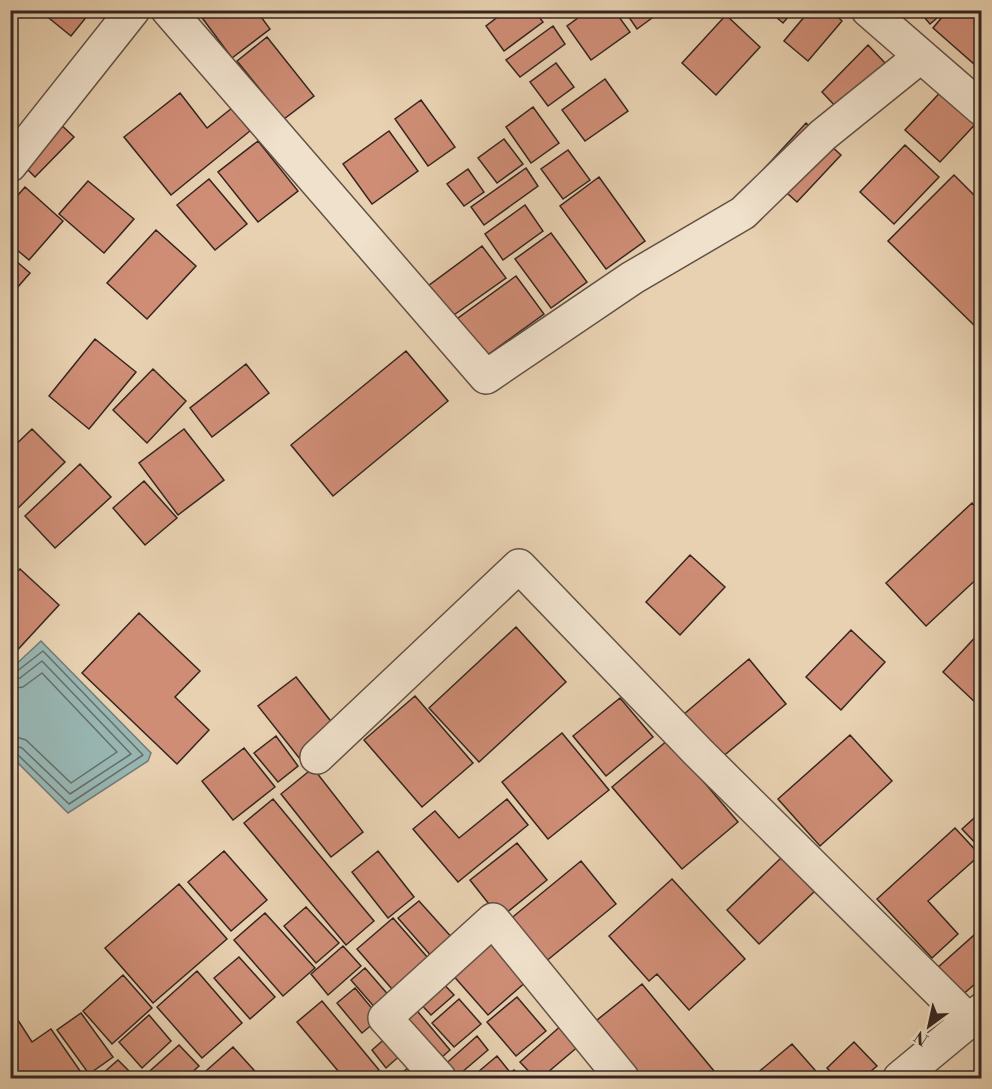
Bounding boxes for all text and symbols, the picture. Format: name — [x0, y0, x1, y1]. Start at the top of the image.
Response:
north arrow — [899, 996, 959, 1056]
text: N — [910, 1026, 932, 1050]

